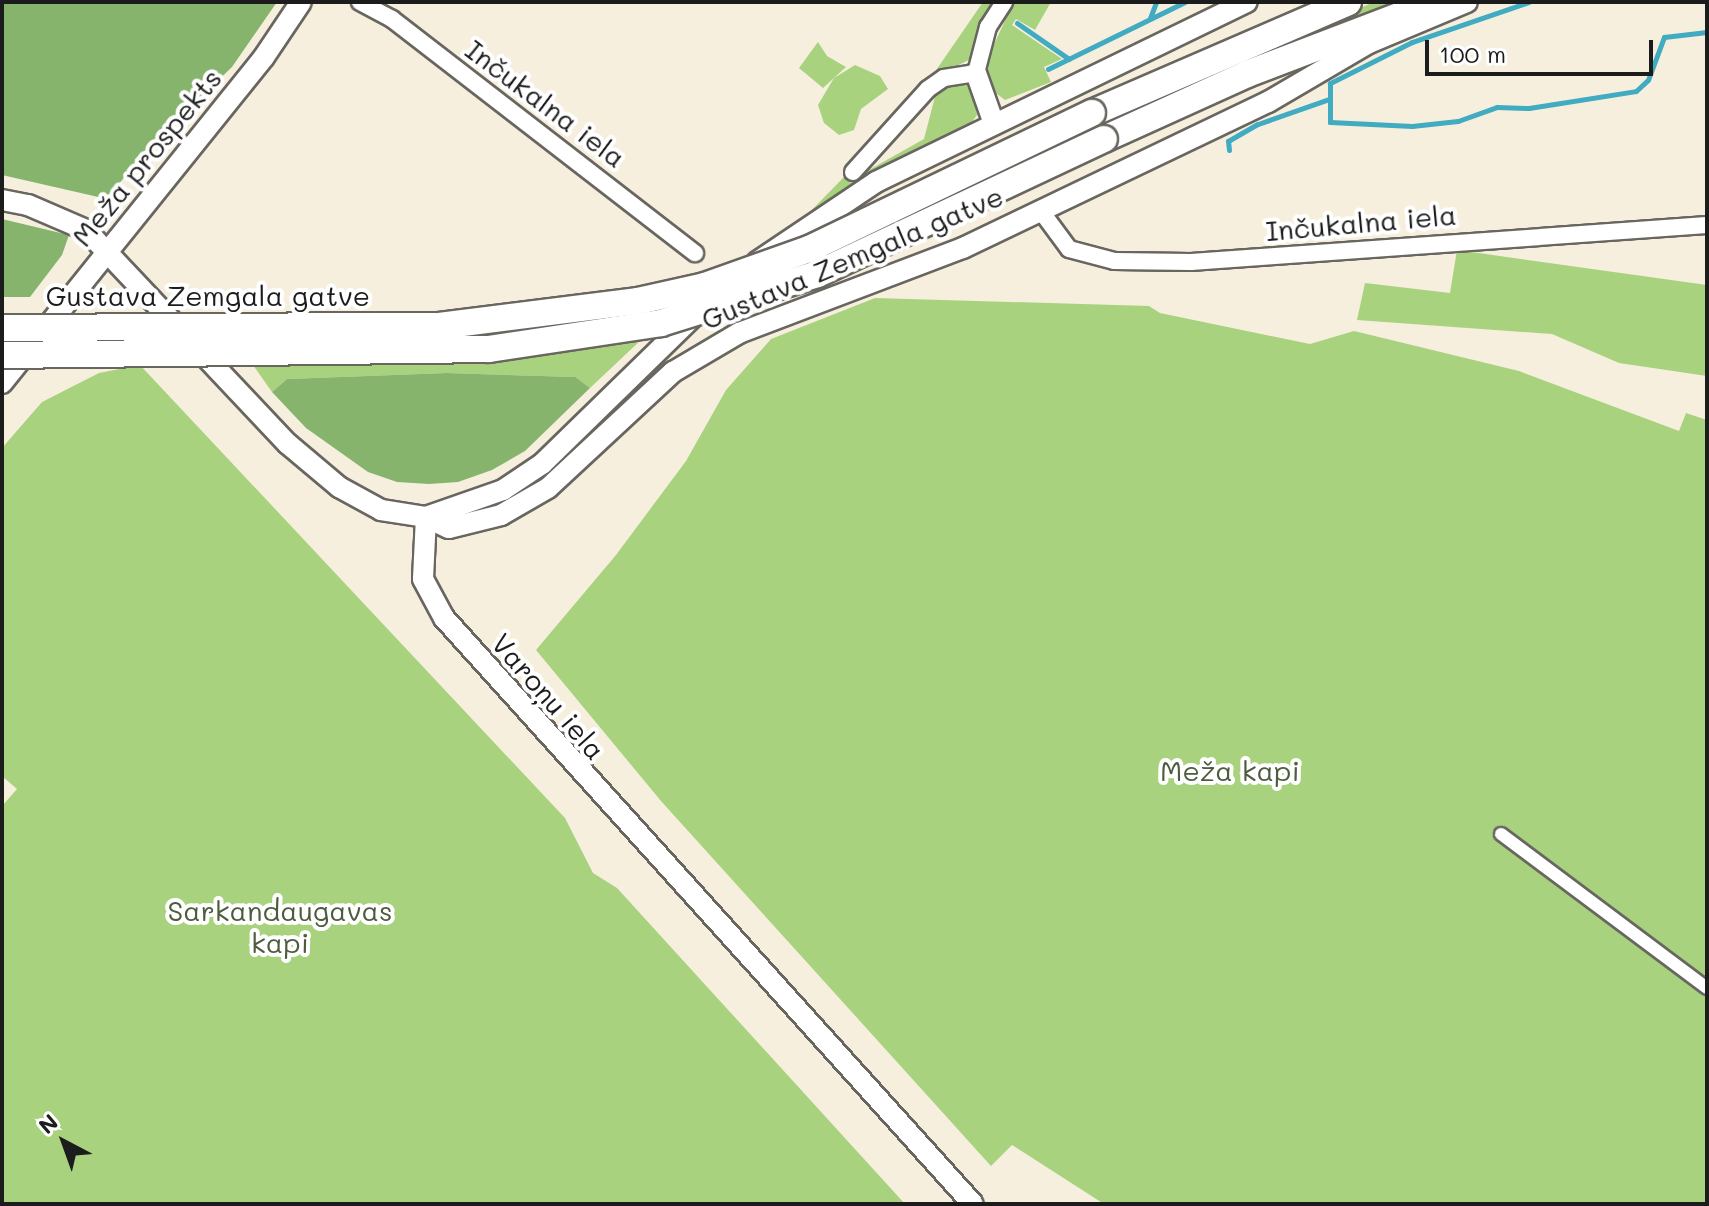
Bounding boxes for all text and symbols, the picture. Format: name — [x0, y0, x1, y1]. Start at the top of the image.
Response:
scale bar — [1429, 24, 1657, 74]
street label: Inčukalna iela — [460, 32, 632, 174]
text: 100 m — [1439, 38, 1506, 69]
street label: Meža prospekts — [64, 61, 228, 253]
street label: Gustava Zemgala gatve — [696, 178, 1008, 336]
street label: Inčukalna iela — [1264, 197, 1458, 247]
street label: Gustava Zemgala gatve — [46, 278, 370, 312]
street label: Varoņu iela — [485, 626, 613, 766]
park label: Meža kapi — [1160, 753, 1300, 787]
park label: Sarkandaugavas kapi — [167, 893, 393, 959]
north arrow — [24, 1102, 104, 1182]
text: N — [32, 1107, 64, 1140]

